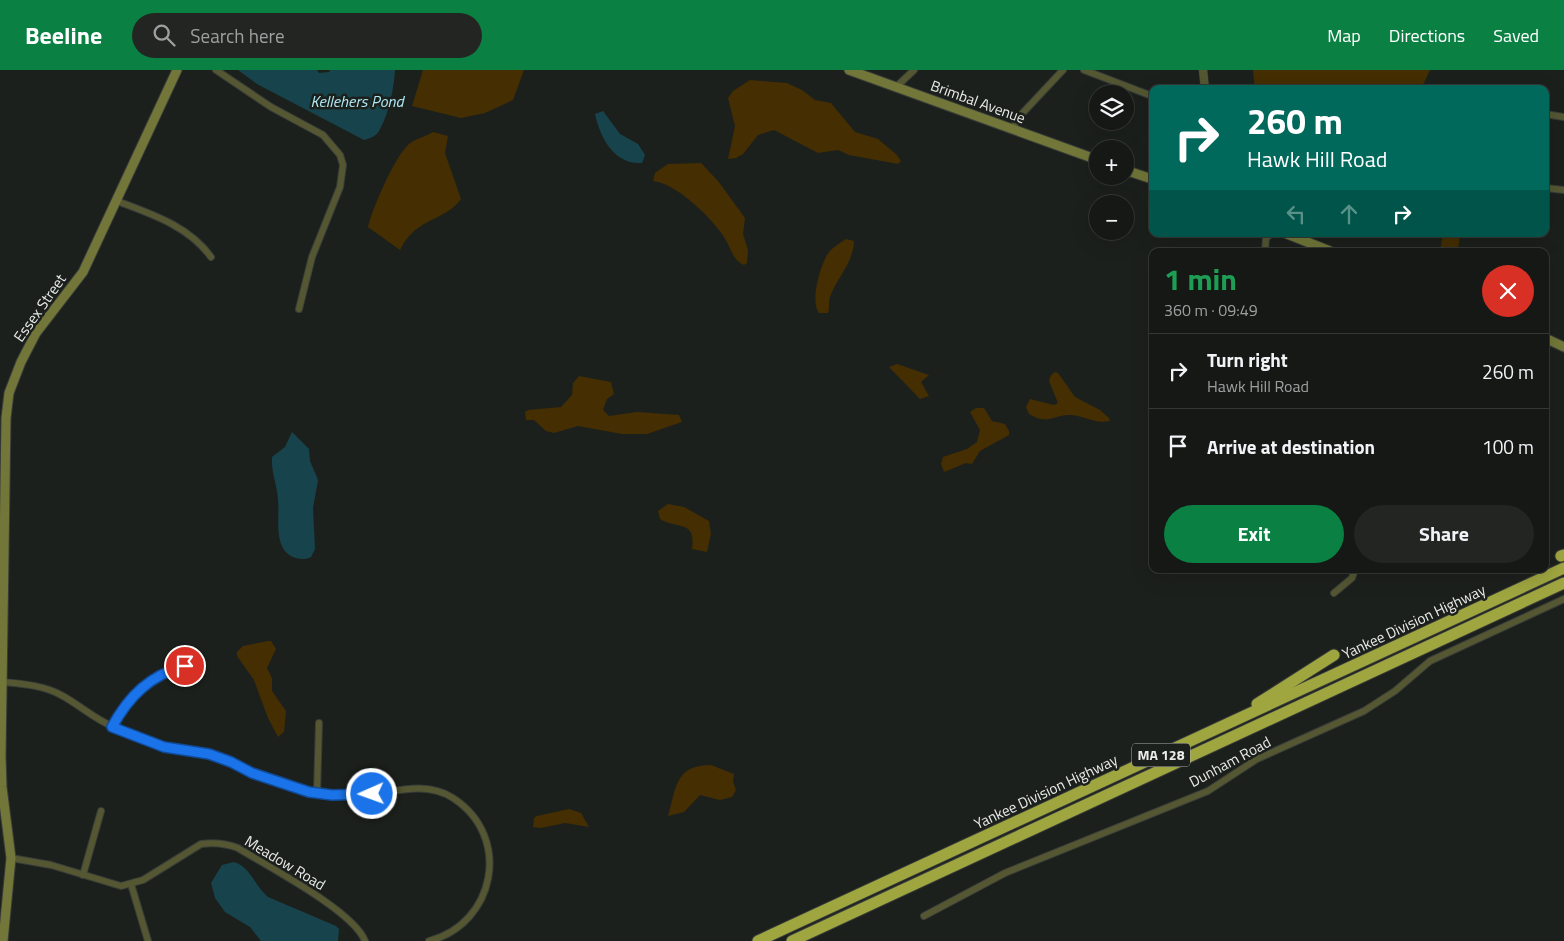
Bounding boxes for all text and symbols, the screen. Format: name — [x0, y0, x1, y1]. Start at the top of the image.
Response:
search box — [132, 13, 482, 58]
text: Beeline — [25, 17, 102, 53]
icon: search — [150, 21, 178, 49]
text: Search here — [190, 21, 285, 50]
text: Map — [1327, 22, 1361, 49]
text: Directions — [1389, 22, 1465, 49]
text: Saved — [1493, 22, 1539, 49]
street label: Brimbal Avenue — [928, 74, 1029, 129]
map controls — [1089, 85, 1134, 240]
button: layers — [1089, 85, 1134, 130]
water label: Kellehers Pond — [310, 89, 406, 113]
text: 260 m — [1247, 94, 1343, 148]
icon: right — [1164, 105, 1229, 170]
button: + — [1089, 140, 1134, 185]
text: Hawk Hill Road — [1247, 142, 1387, 176]
button: − — [1089, 195, 1134, 240]
icon: left — [1282, 200, 1310, 228]
icon: ahead — [1335, 200, 1363, 228]
icon: right — [1388, 200, 1416, 228]
text: 1 min — [1164, 256, 1237, 302]
button: close — [1482, 265, 1534, 317]
street label: Essex Street — [8, 268, 72, 346]
text: 360 m · 09:49 — [1164, 298, 1258, 322]
text: Turn right — [1207, 345, 1288, 374]
icon: right — [1164, 357, 1192, 385]
text: 260 m — [1482, 357, 1534, 386]
text: Hawk Hill Road — [1207, 374, 1309, 398]
icon: arrive — [1164, 432, 1192, 460]
text: Arrive at destination — [1207, 432, 1375, 461]
text: 100 m — [1482, 432, 1534, 461]
button: Exit — [1164, 505, 1344, 563]
button: Share — [1354, 505, 1534, 563]
street label: Yankee Division Highway — [1338, 578, 1489, 665]
pin — [164, 645, 206, 687]
icon: arrive — [171, 652, 199, 680]
street label: Dunham Road — [1185, 730, 1275, 793]
road number: MA 128 — [1132, 744, 1190, 766]
street label: Yankee Division Highway — [970, 748, 1121, 835]
position arrow — [345, 767, 397, 819]
street label: Meadow Road — [241, 829, 330, 896]

